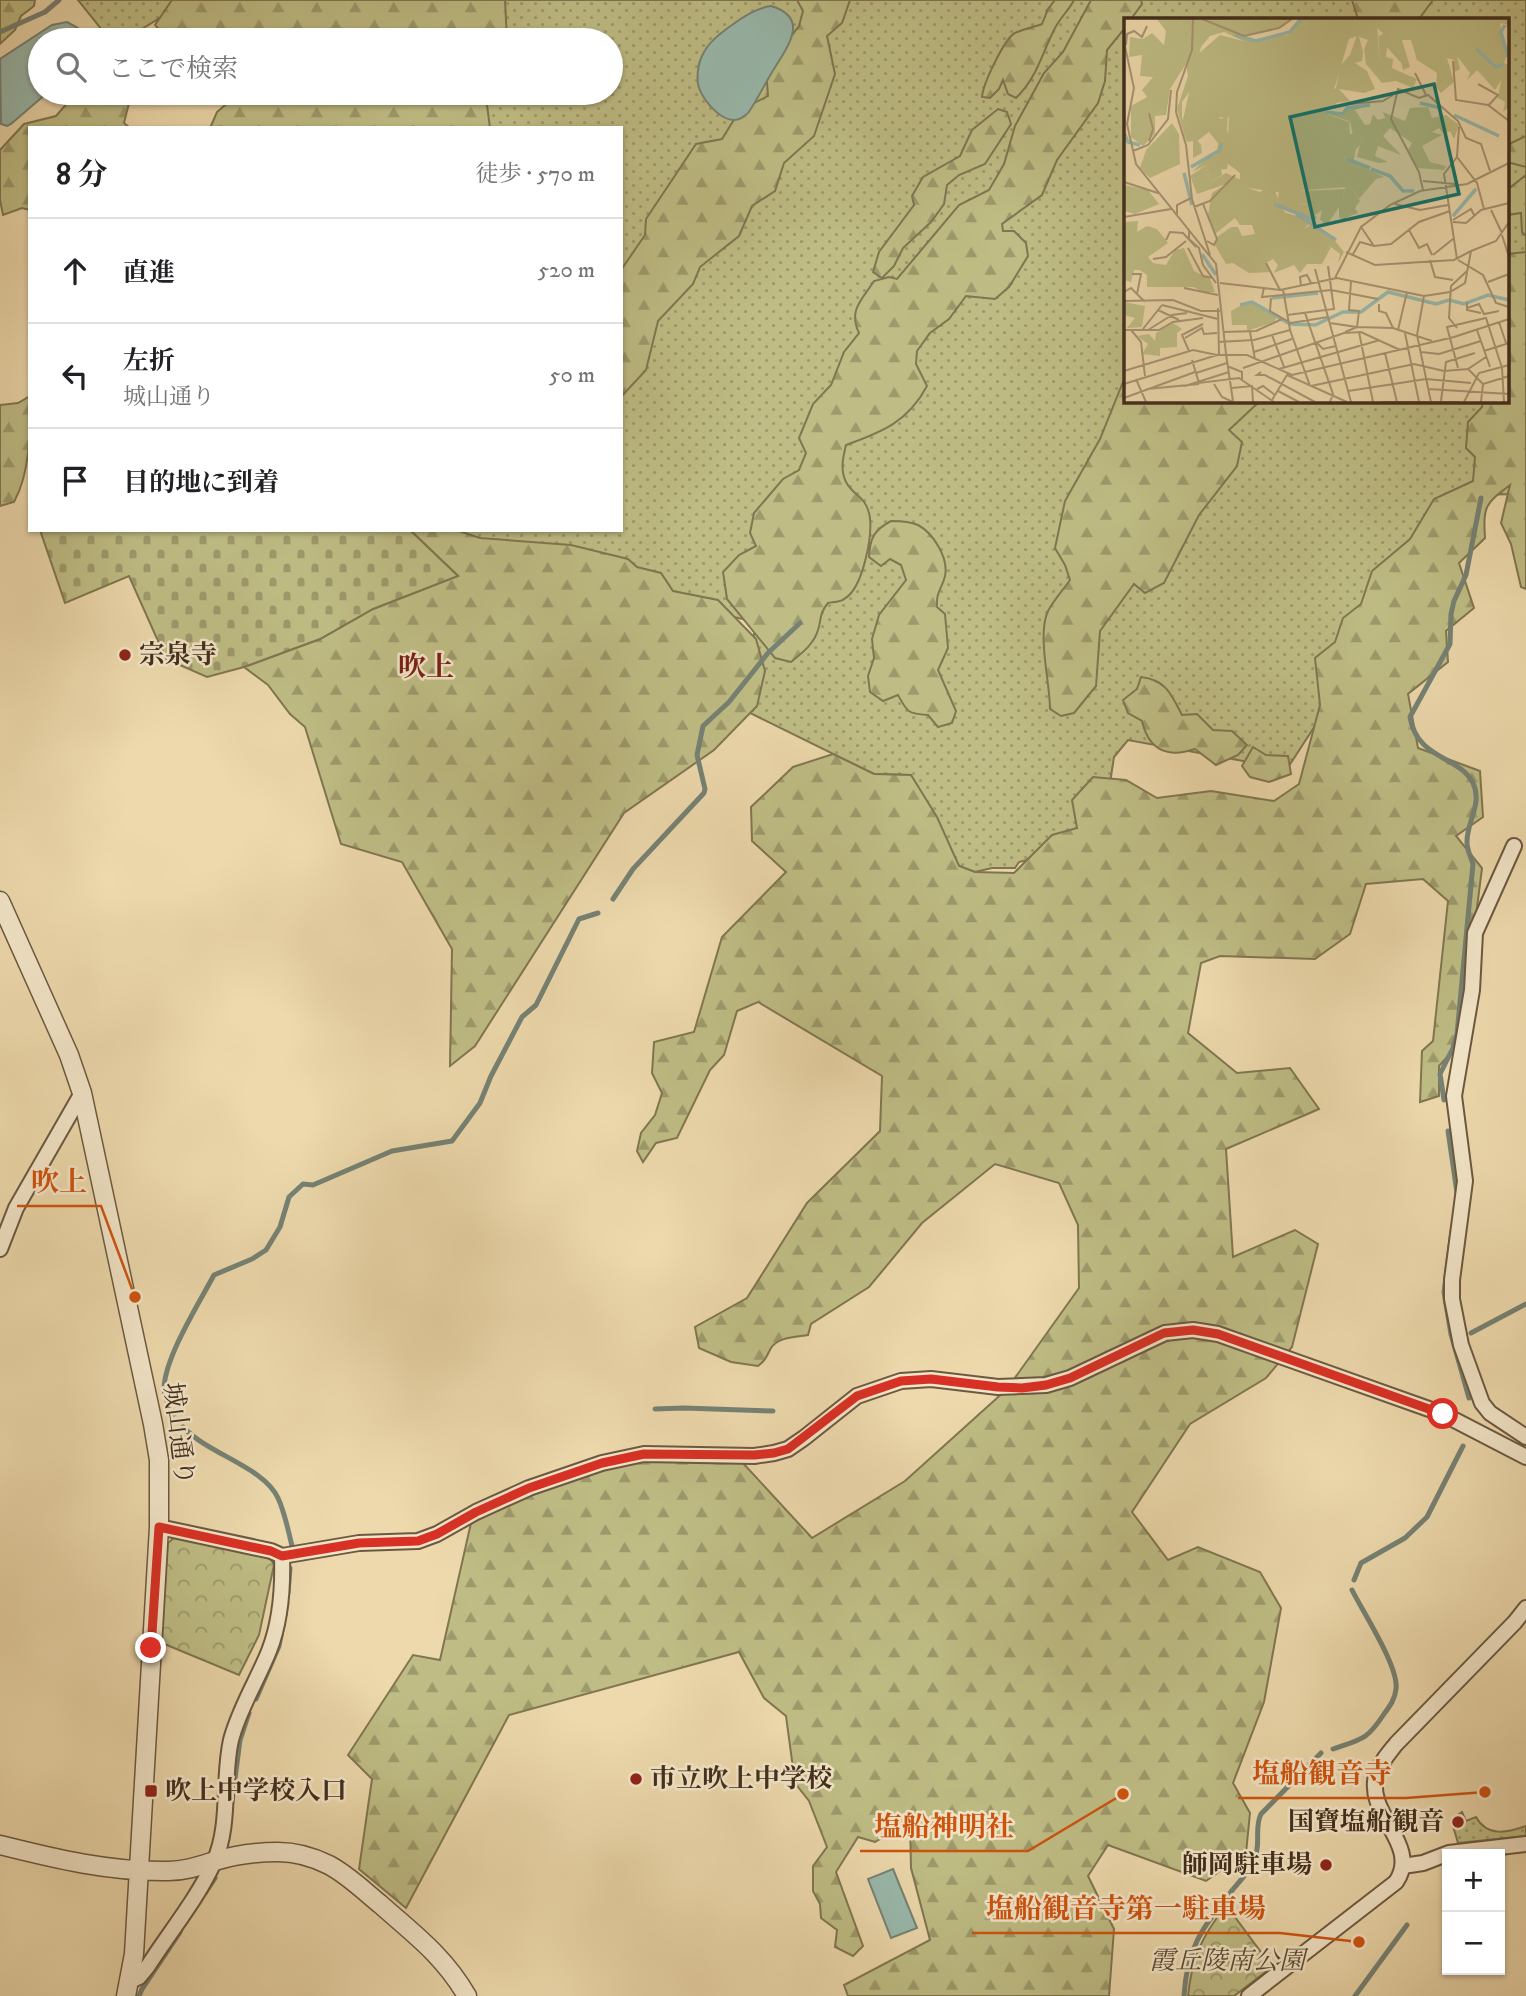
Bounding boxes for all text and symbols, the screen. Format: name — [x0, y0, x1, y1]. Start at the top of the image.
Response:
inset map — [1124, 18, 1508, 402]
search box — [28, 28, 623, 105]
icon: search — [52, 48, 90, 86]
text: ここで検索 — [108, 53, 238, 86]
text: 8 分 — [56, 157, 107, 194]
text: 徒歩 · 570 m — [475, 160, 595, 189]
icon: ahead — [56, 252, 94, 290]
text: 520 m — [538, 256, 595, 285]
text: 直進 — [123, 257, 175, 290]
text: 左折 — [123, 345, 175, 378]
icon: left — [56, 357, 94, 395]
text: 50 m — [549, 361, 595, 390]
text: 城山通り — [123, 383, 215, 412]
icon: arrive — [56, 462, 94, 500]
text: 目的地に到着 — [123, 467, 279, 500]
place label: 宗泉寺 — [139, 639, 217, 672]
marker: 宗泉寺 — [117, 647, 133, 663]
district label: 吹上 — [398, 650, 454, 685]
callout: 吹上 — [17, 1157, 101, 1206]
text: 吹上 — [31, 1165, 87, 1200]
street label: 城山通り — [155, 1380, 201, 1488]
route start — [1427, 1398, 1458, 1429]
route end — [135, 1632, 166, 1663]
callout: 塩船観音寺 — [1238, 1749, 1406, 1798]
text: 塩船観音寺 — [1252, 1757, 1392, 1792]
place label: 市立吹上中学校 — [650, 1763, 832, 1796]
marker: 市立吹上中学校 — [628, 1771, 644, 1787]
place label: 吹上中学校入口 — [165, 1775, 347, 1808]
marker: 吹上中学校入口 — [143, 1783, 159, 1799]
callout: 塩船神明社 — [860, 1802, 1028, 1851]
place label: 国寶塩船観音 — [1288, 1806, 1444, 1839]
text: 塩船神明社 — [874, 1810, 1014, 1845]
marker: 国寶塩船観音 — [1450, 1814, 1466, 1830]
place label: 師岡駐車場 — [1182, 1849, 1312, 1882]
map controls — [1442, 1849, 1505, 1975]
button: + — [1442, 1849, 1505, 1912]
marker: 師岡駐車場 — [1318, 1857, 1334, 1873]
callout: 塩船観音寺第一駐車場 — [972, 1884, 1280, 1933]
text: 塩船観音寺第一駐車場 — [986, 1892, 1266, 1927]
button: − — [1442, 1912, 1505, 1975]
park label: 霞丘陵南公園 — [1149, 1945, 1309, 1978]

